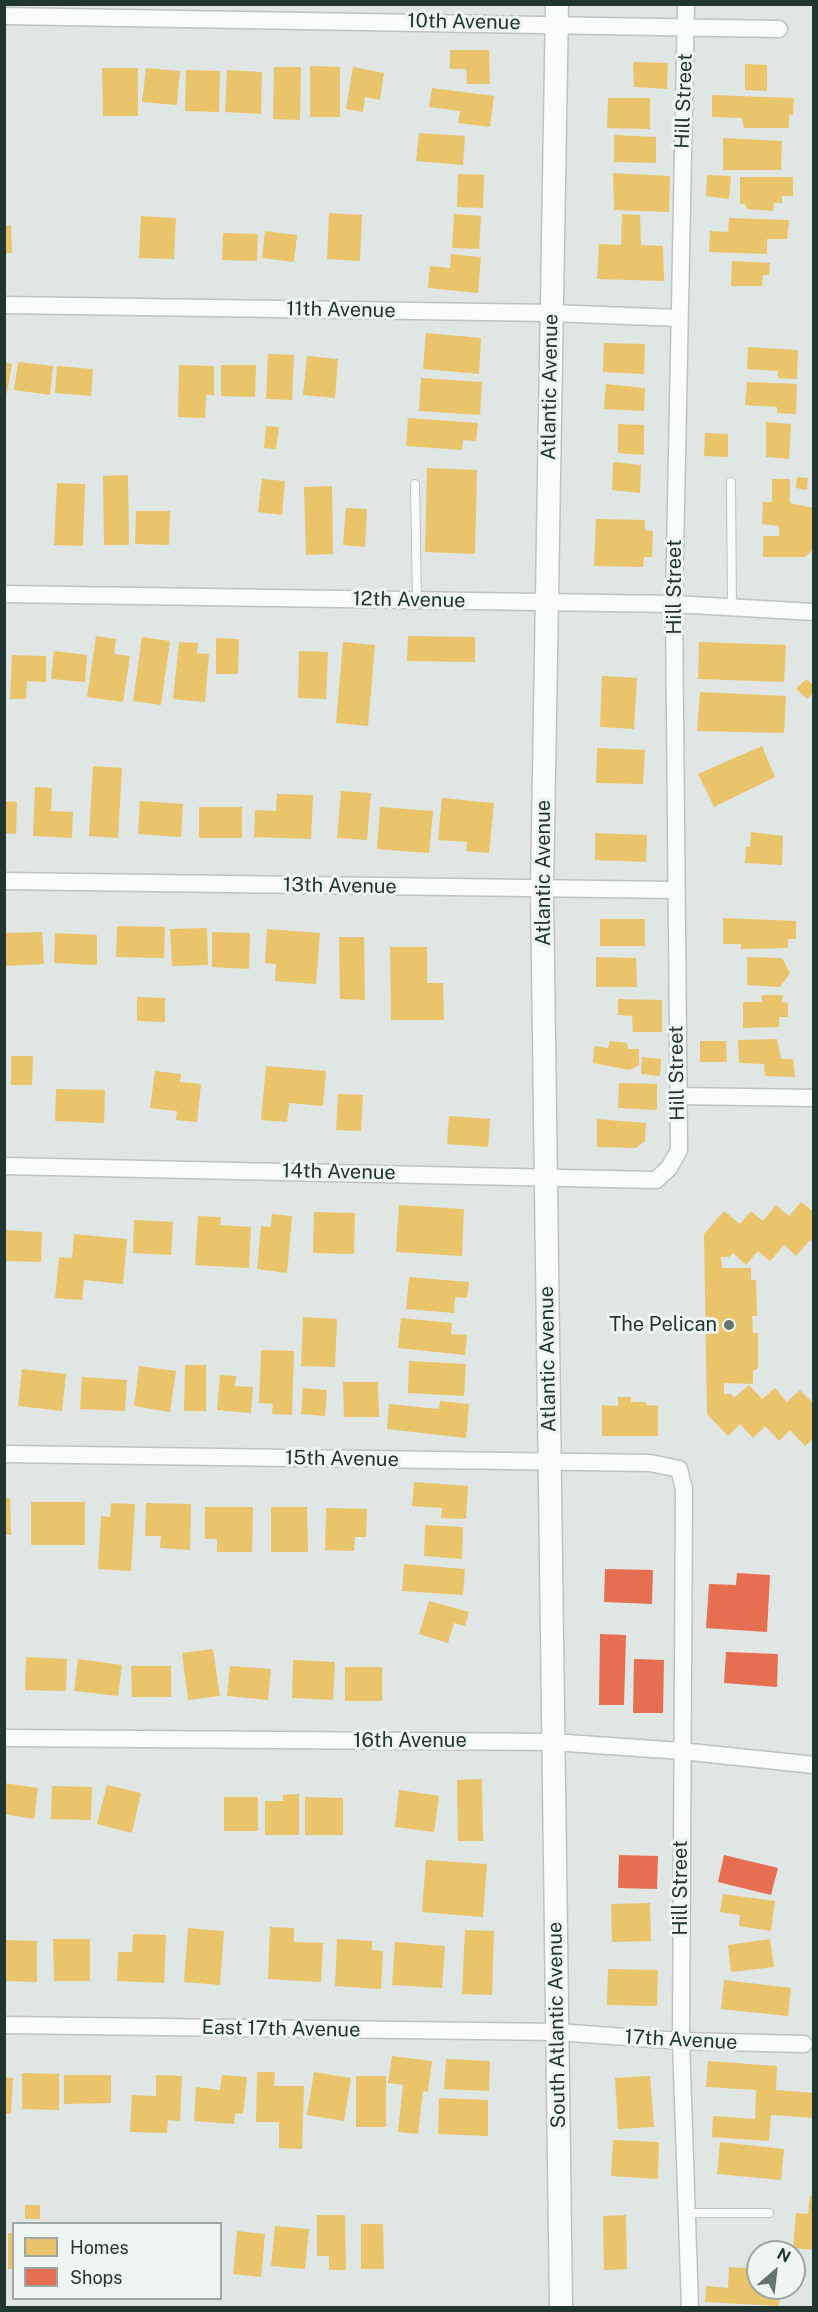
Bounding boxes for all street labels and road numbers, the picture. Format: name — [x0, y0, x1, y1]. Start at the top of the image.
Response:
street label: 10th Avenue — [407, 9, 521, 35]
street label: Hill Street — [670, 53, 698, 149]
street label: 11th Avenue — [286, 297, 396, 323]
street label: Atlantic Avenue — [537, 314, 563, 460]
street label: Hill Street — [663, 539, 687, 635]
street label: 12th Avenue — [352, 587, 466, 613]
street label: Atlantic Avenue — [532, 800, 556, 946]
street label: 13th Avenue — [283, 873, 397, 899]
street label: Hill Street — [664, 1025, 690, 1121]
street label: 14th Avenue — [282, 1159, 396, 1185]
street label: Atlantic Avenue — [535, 1286, 561, 1432]
street label: 15th Avenue — [285, 1446, 399, 1472]
street label: 16th Avenue — [353, 1729, 467, 1753]
street label: Hill Street — [669, 1840, 693, 1936]
street label: South Atlantic Avenue — [543, 1921, 571, 2129]
street label: East 17th Avenue — [201, 2016, 361, 2042]
street label: 17th Avenue — [624, 2025, 738, 2055]

